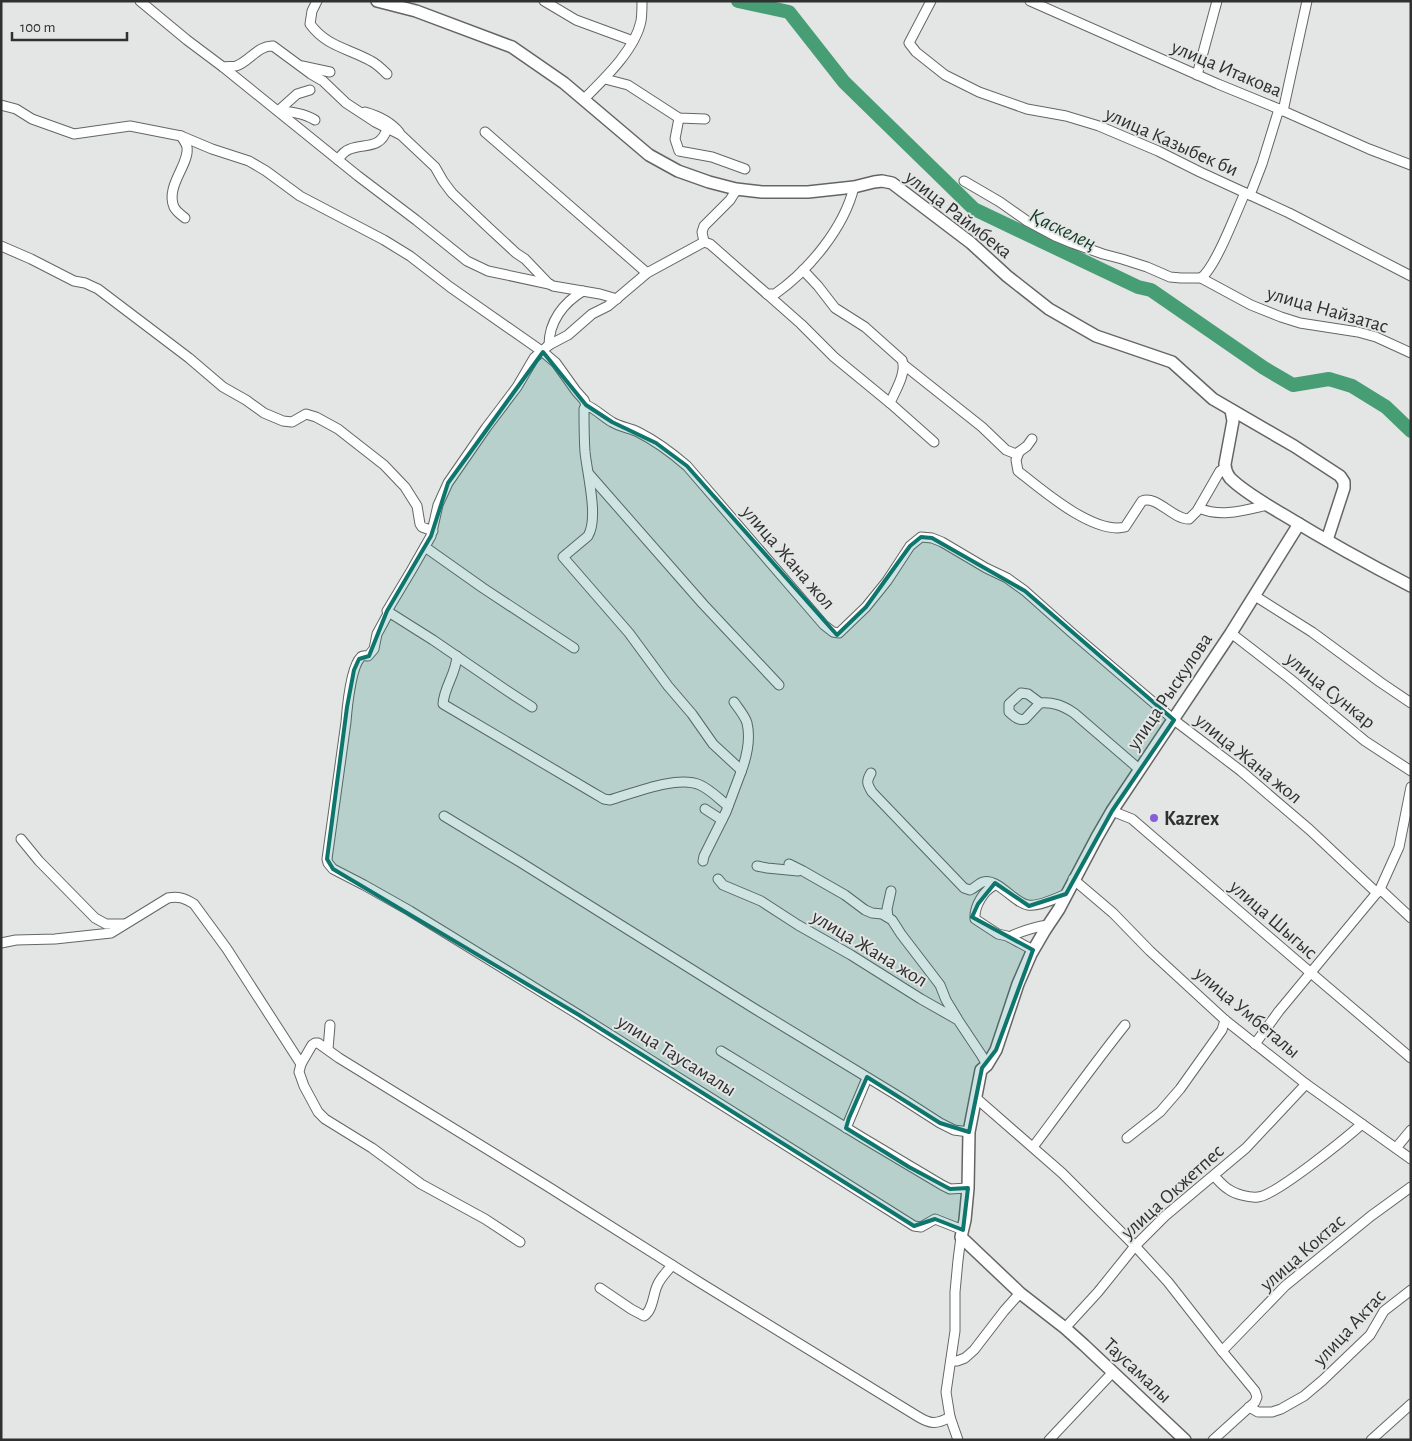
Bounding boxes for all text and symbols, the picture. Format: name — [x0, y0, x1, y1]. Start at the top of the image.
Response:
scale bar — [12, 10, 128, 42]
text: 100 m — [20, 20, 55, 35]
street label: улица Итакова — [1168, 36, 1285, 101]
street label: улица Казыбек би — [1101, 103, 1241, 180]
street label: улица Раймбека — [900, 166, 1016, 263]
water label: Қаскелең — [1026, 204, 1099, 255]
street label: улица Найзатас — [1264, 283, 1391, 337]
street label: улица Жана жол — [737, 501, 839, 614]
street label: улица Рыскулова — [1123, 630, 1216, 754]
street label: улица Сункар — [1281, 648, 1379, 733]
street label: улица Жана жол — [1190, 709, 1305, 808]
place label: Kazrex — [1164, 809, 1220, 829]
marker: Kazrex — [1148, 812, 1160, 824]
street label: улица Шыгыс — [1225, 876, 1321, 963]
street label: улица Жана жол — [807, 906, 931, 991]
street label: улица Умбеталы — [1190, 963, 1304, 1062]
street label: улица Таусамалы — [613, 1011, 739, 1100]
street label: улица Окжетпес — [1117, 1141, 1228, 1243]
street label: улица Коктас — [1256, 1211, 1349, 1295]
street label: улица Актас — [1309, 1286, 1390, 1370]
street label: Таусамалы — [1099, 1334, 1175, 1407]

